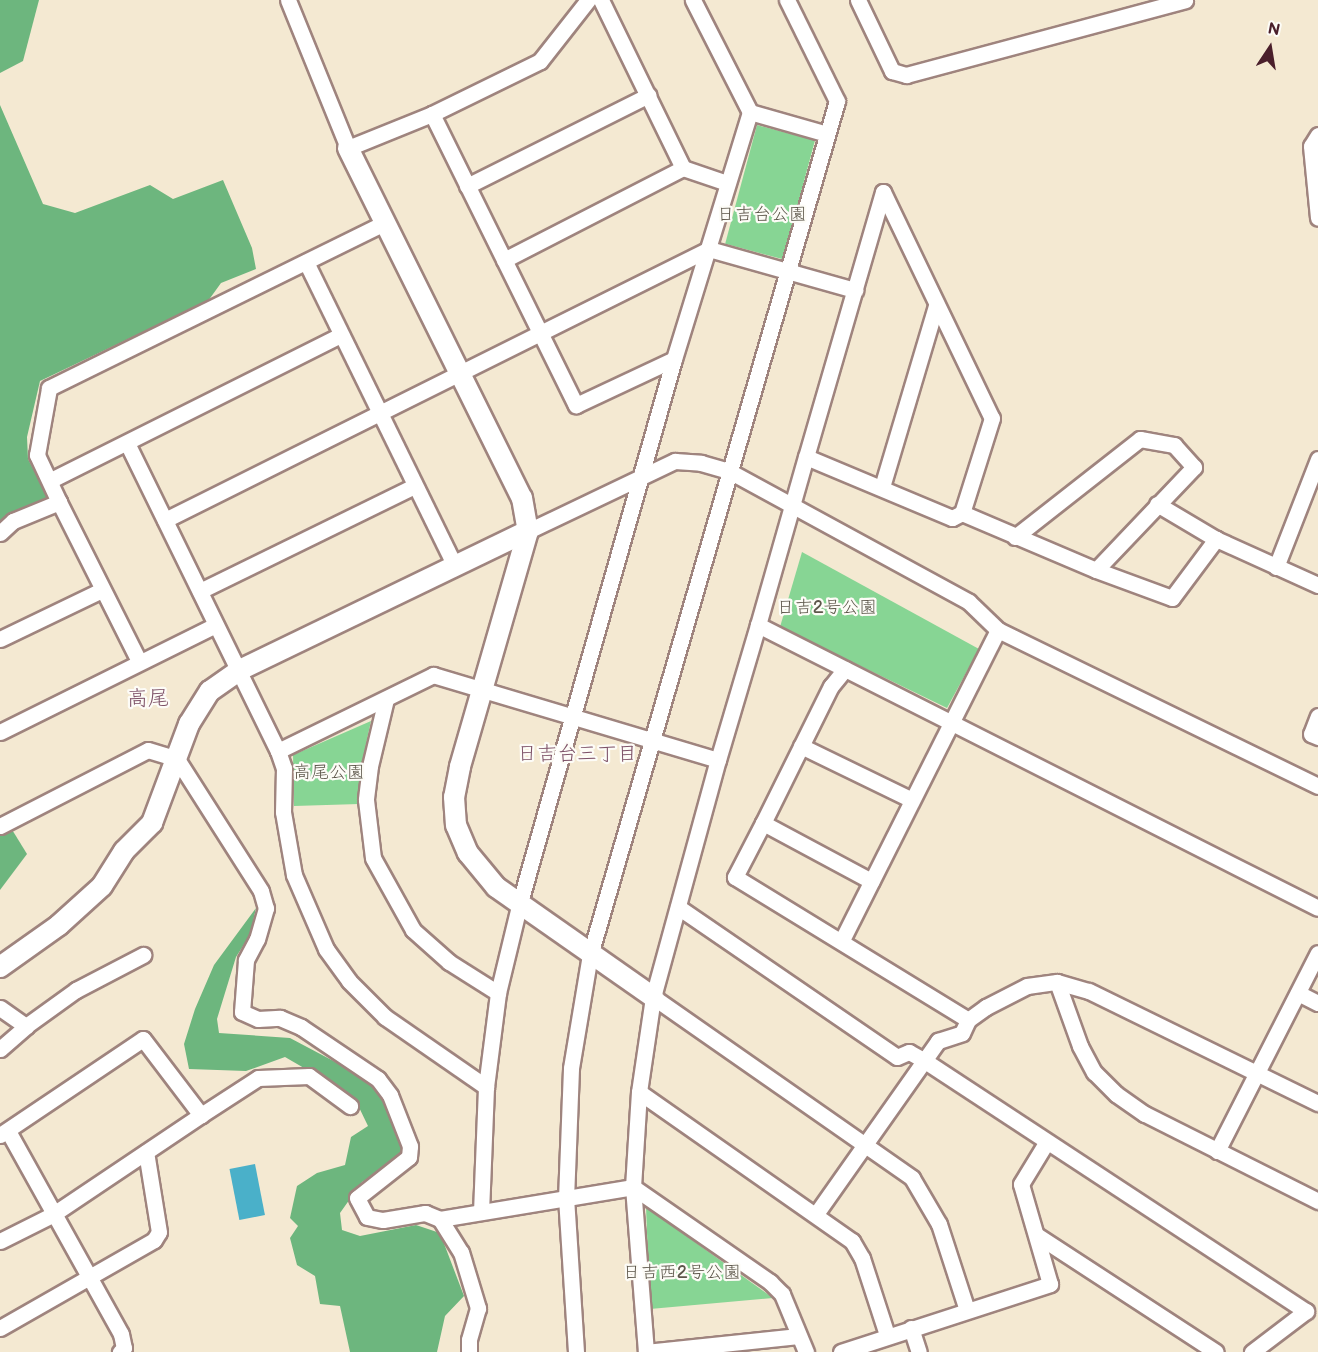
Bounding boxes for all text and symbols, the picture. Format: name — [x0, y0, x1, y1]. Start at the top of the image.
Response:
north arrow — [1240, 18, 1300, 78]
text: N — [1266, 19, 1282, 40]
park label: 日吉台公園 — [717, 204, 807, 226]
park label: 日吉2号公園 — [777, 597, 877, 619]
district label: 高尾 — [127, 686, 169, 712]
district label: 日吉台三丁目 — [517, 742, 637, 766]
park label: 高尾公園 — [293, 762, 365, 784]
park label: 日吉西2号公園 — [623, 1262, 741, 1284]

